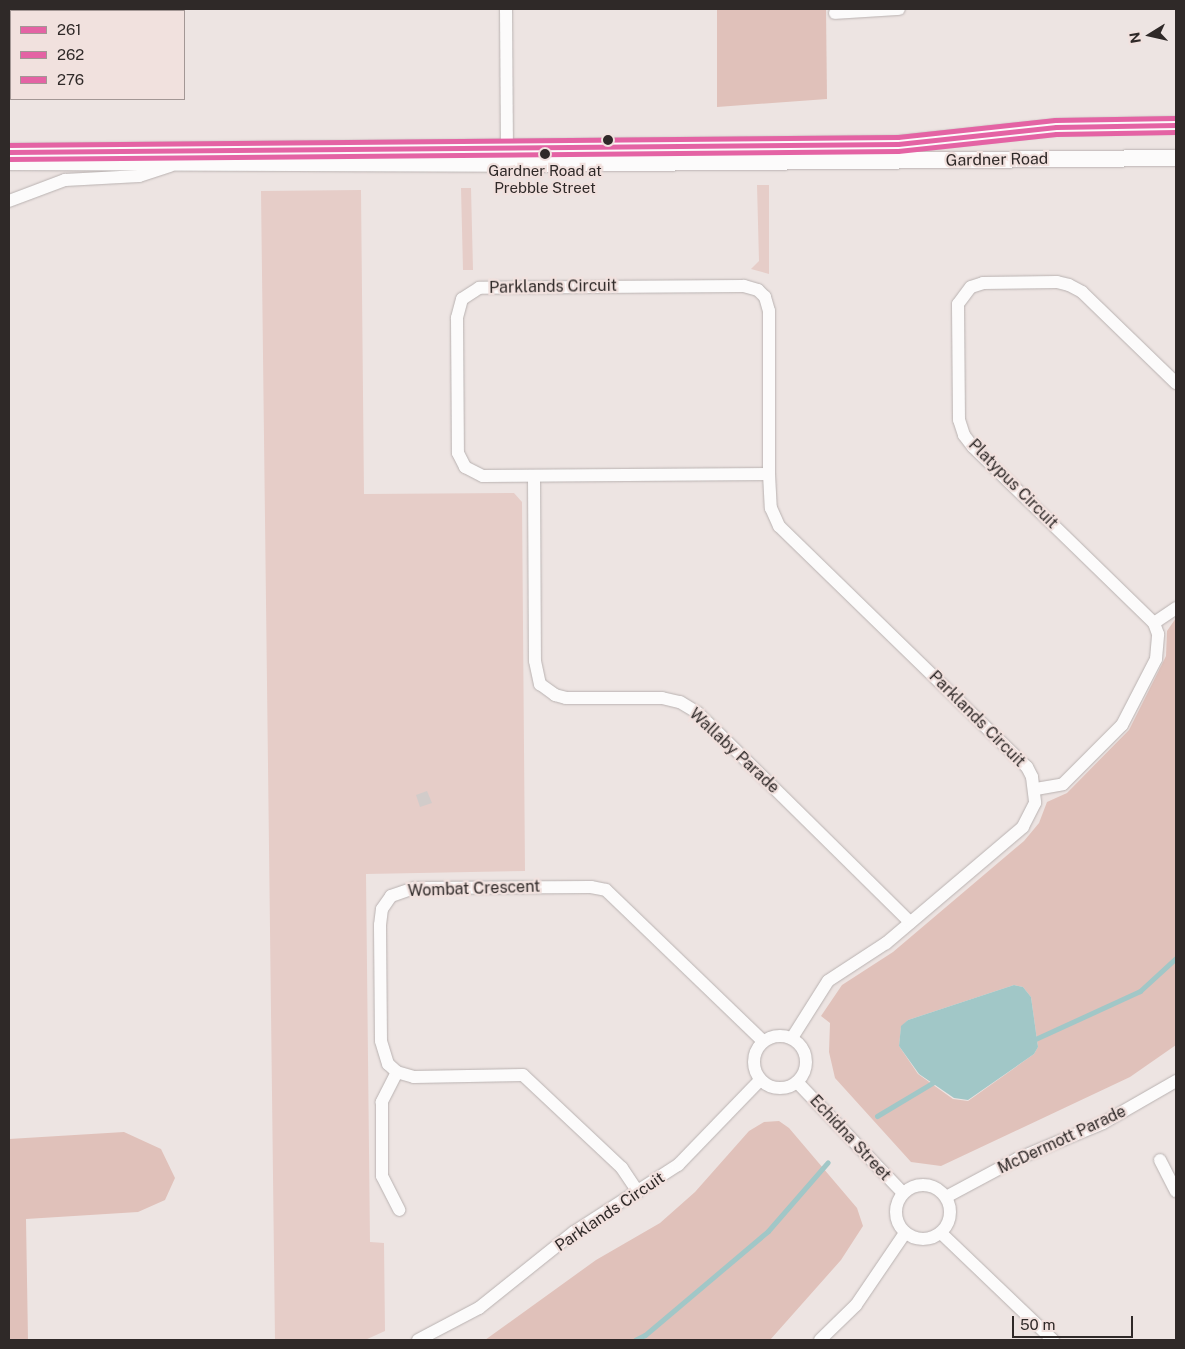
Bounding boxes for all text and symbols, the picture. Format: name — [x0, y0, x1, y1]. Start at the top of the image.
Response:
legend — [10, 10, 185, 100]
north arrow — [1125, 10, 1175, 60]
text: 261 — [57, 21, 81, 38]
text: N — [1126, 31, 1144, 44]
text: 262 — [57, 46, 84, 63]
text: 276 — [57, 71, 84, 88]
unlabelled marker — [603, 135, 613, 145]
marker: Gardner Road at Prebble Street — [540, 149, 550, 159]
street label: Gardner Road — [945, 150, 1049, 170]
place label: Gardner Road at Prebble Street — [488, 161, 602, 196]
street label: Parklands Circuit — [489, 276, 617, 298]
street label: Platypus Circuit — [964, 435, 1062, 533]
street label: Parklands Circuit — [925, 667, 1029, 771]
street label: Wallaby Parade — [685, 704, 783, 798]
street label: Wombat Crescent — [407, 877, 541, 901]
street label: Echidna Street — [805, 1091, 895, 1185]
street label: McDermott Parade — [995, 1102, 1129, 1178]
street label: Parklands Circuit — [552, 1168, 668, 1256]
scale bar — [1015, 1306, 1136, 1338]
text: 50 m — [1020, 1316, 1055, 1333]

